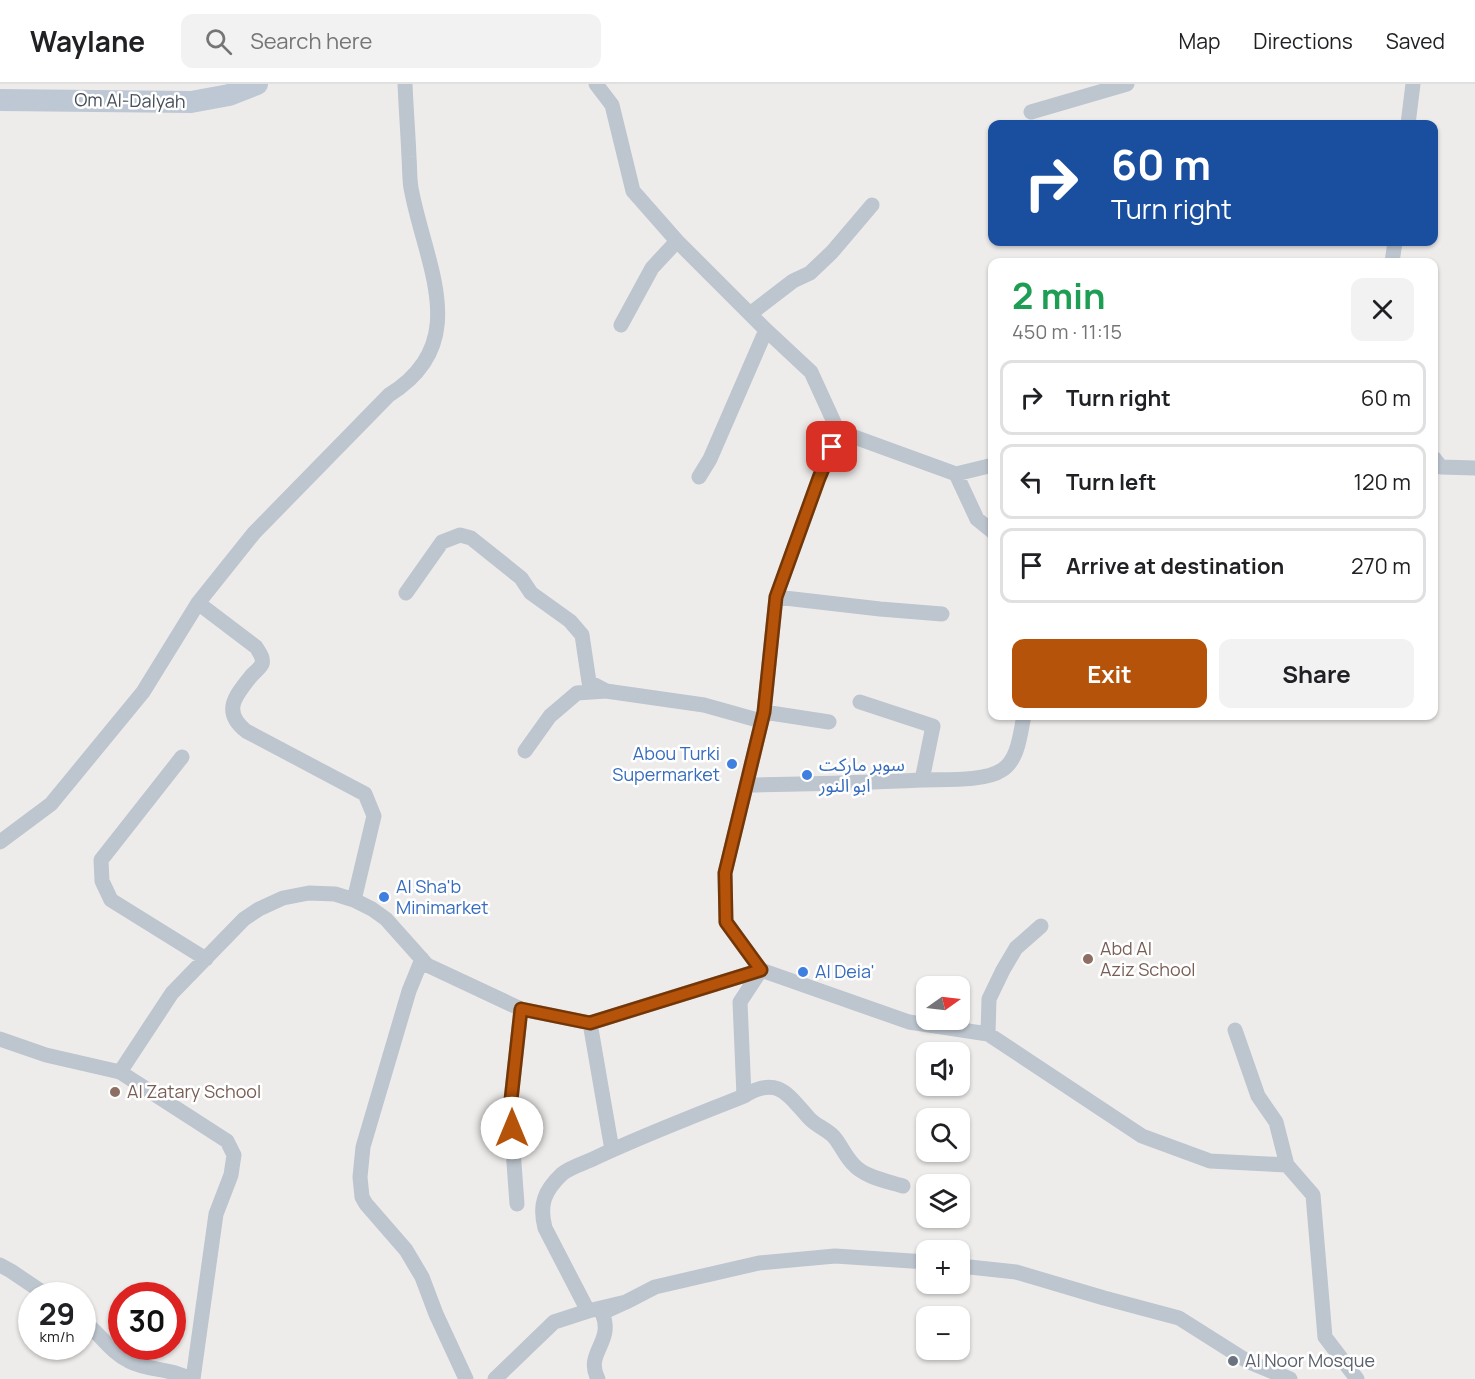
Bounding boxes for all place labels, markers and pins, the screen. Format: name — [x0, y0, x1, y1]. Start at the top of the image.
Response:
pin — [806, 421, 857, 472]
place label: Abou Turki Supermarket — [612, 741, 720, 786]
place label: سوبر ماركت ابو النور — [818, 752, 905, 797]
marker: Abou Turki Supermarket — [725, 757, 739, 771]
marker: سوبر ماركت ابو النور — [800, 768, 814, 782]
place label: Al Sha'b Minimarket — [396, 874, 488, 919]
marker: Al Sha'b Minimarket — [377, 890, 391, 904]
place label: Abd Al Aziz School — [1100, 936, 1196, 981]
marker: Abd Al Aziz School — [1081, 952, 1095, 966]
place label: Al Deia' — [815, 959, 875, 983]
marker: Al Deia' — [796, 965, 810, 979]
place label: Al Zatary School — [127, 1079, 261, 1103]
marker: Al Zatary School — [108, 1085, 122, 1099]
place label: Al Noor Mosque — [1245, 1348, 1375, 1372]
marker: Al Noor Mosque — [1226, 1354, 1240, 1368]

